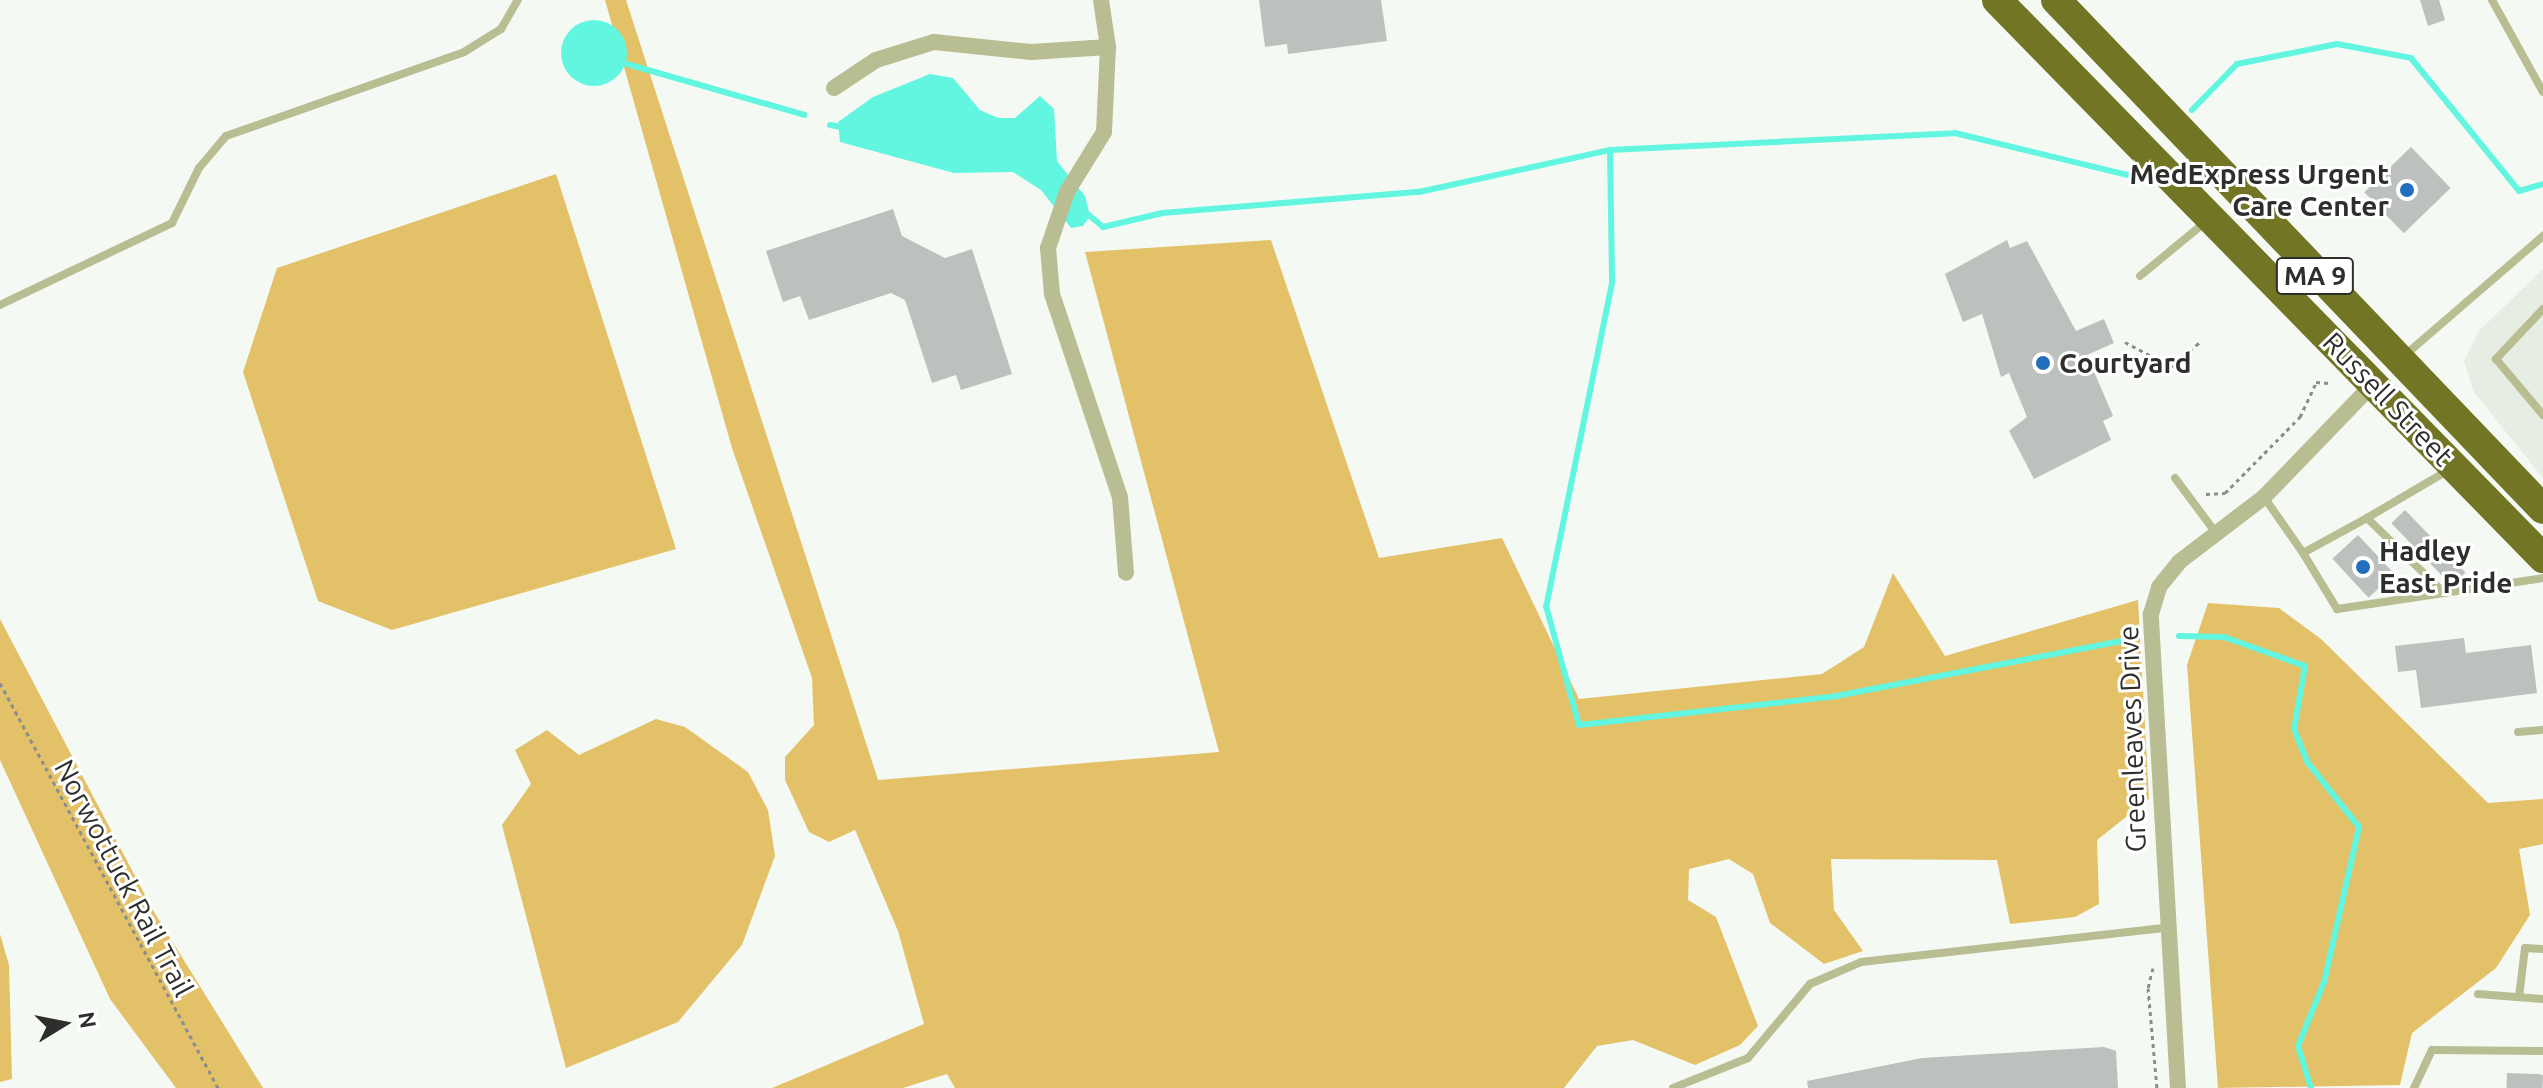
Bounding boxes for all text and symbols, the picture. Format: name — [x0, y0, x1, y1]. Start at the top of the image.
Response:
place label: MedExpress Urgent Care Center — [2130, 157, 2389, 223]
marker: MedExpress Urgent Care Center — [2396, 179, 2418, 201]
road number: MA 9 — [2275, 254, 2355, 298]
street label: Russell Street — [2316, 325, 2460, 473]
place label: Courtyard — [2059, 346, 2192, 380]
marker: Courtyard — [2034, 354, 2052, 372]
place label: Hadley East Pride — [2379, 534, 2512, 600]
marker: Hadley East Pride — [2354, 558, 2372, 576]
street label: Greenleaves Drive — [2111, 625, 2153, 853]
street label: Norwottuck Rail Trail — [47, 754, 201, 1002]
north arrow — [24, 984, 104, 1064]
text: N — [74, 1009, 102, 1030]

